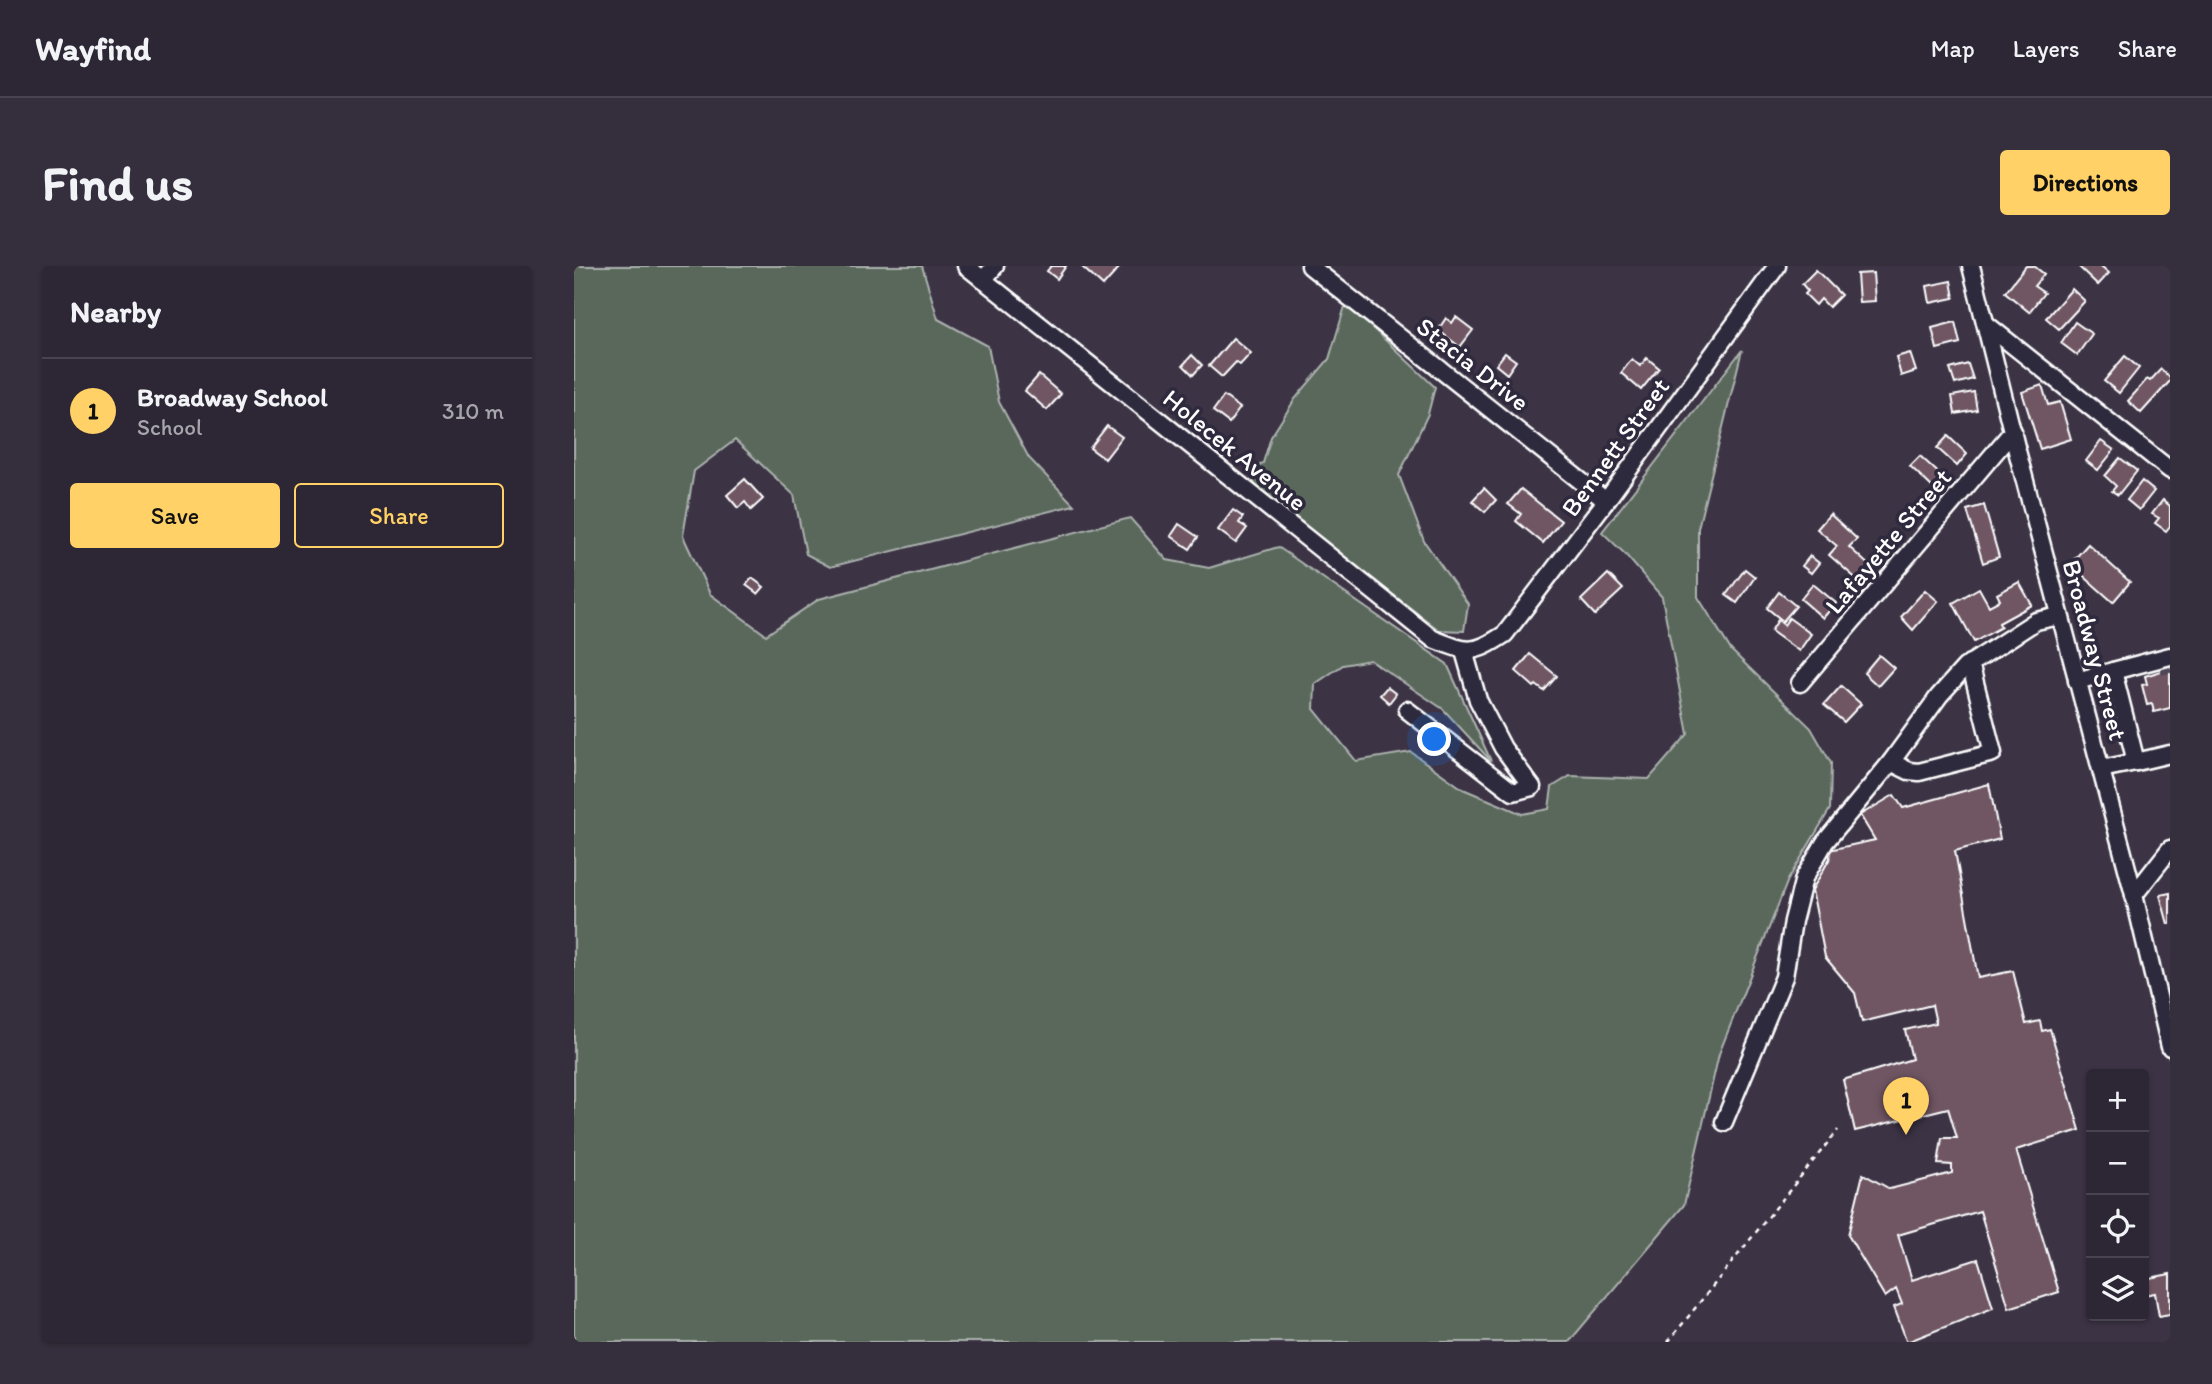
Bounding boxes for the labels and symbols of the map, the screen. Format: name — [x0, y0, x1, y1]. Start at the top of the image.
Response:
street label: Stacia Drive — [1410, 310, 1536, 418]
street label: Bennett Street — [1554, 371, 1676, 523]
street label: Holecek Avenue — [1157, 382, 1313, 518]
street label: Lafayette Street — [1818, 462, 1958, 620]
street label: Broadway Street — [2056, 556, 2135, 744]
your location — [1417, 722, 1451, 756]
pin: 1 — [1883, 1077, 1929, 1135]

